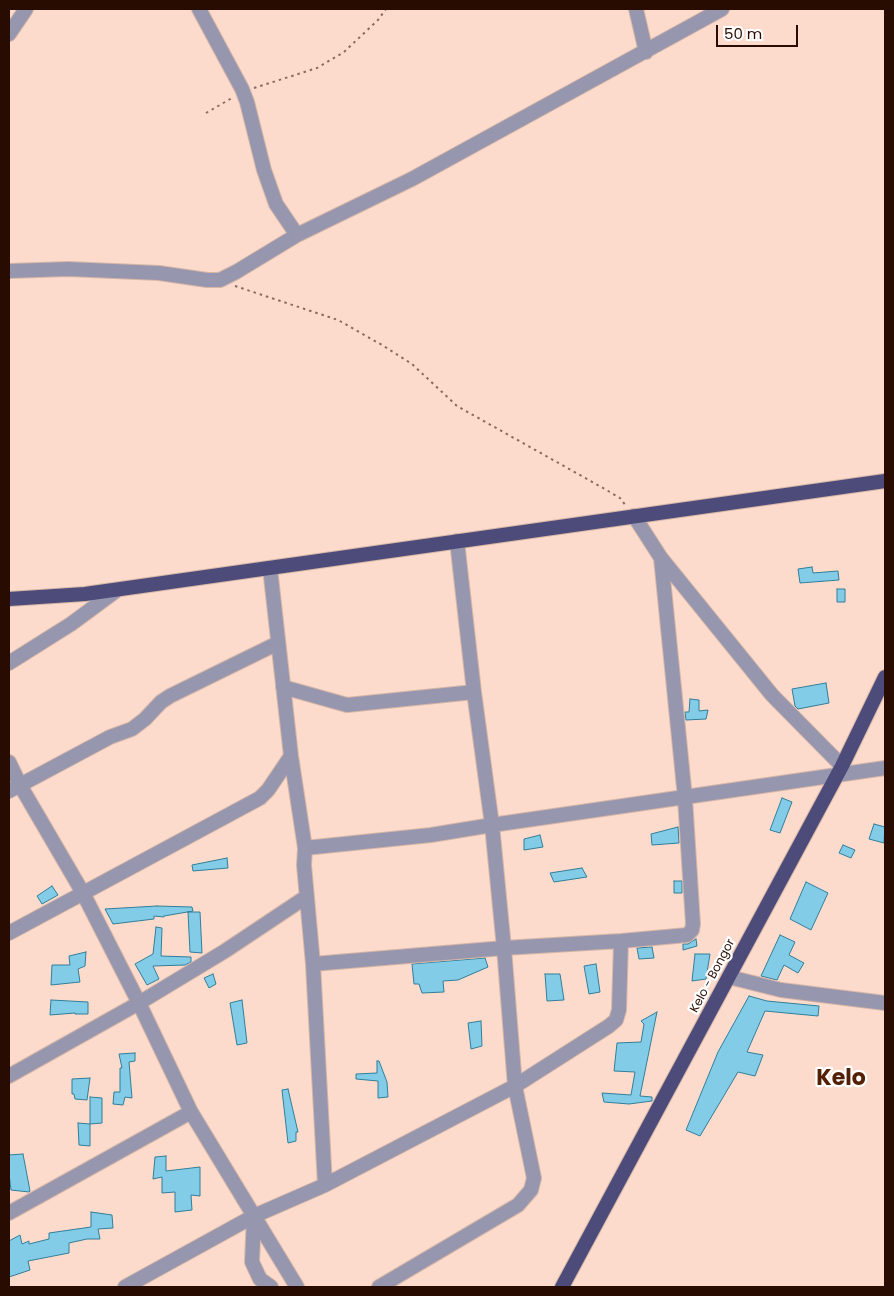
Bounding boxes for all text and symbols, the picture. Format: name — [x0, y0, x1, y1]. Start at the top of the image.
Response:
scale bar — [719, 15, 802, 47]
text: 50 m — [724, 23, 762, 44]
street label: Kelo - Bongor — [688, 937, 738, 1015]
district label: Kelo — [816, 1066, 866, 1092]

